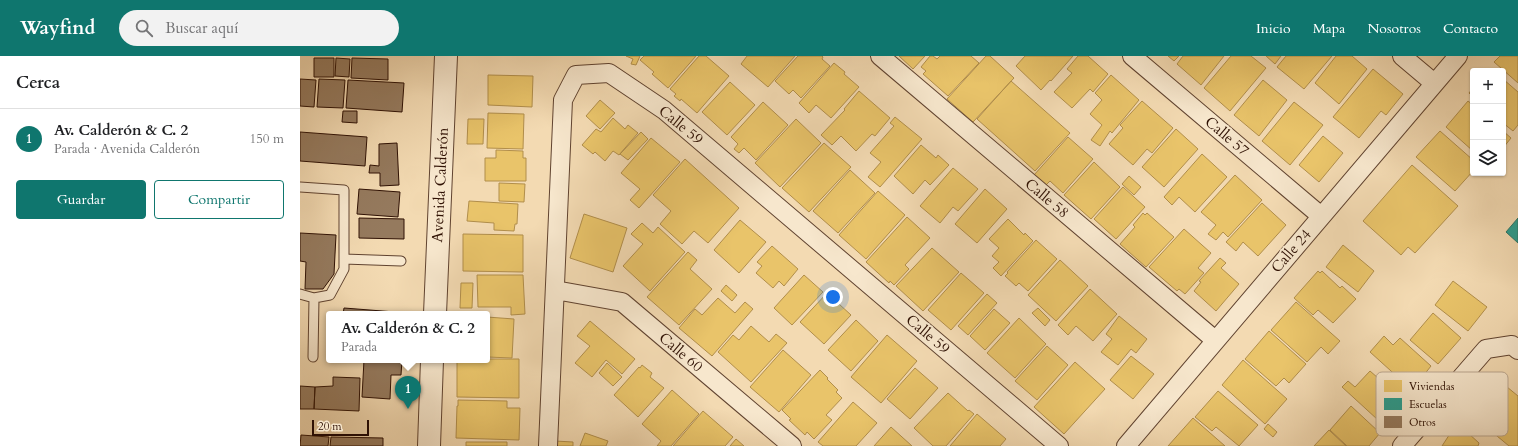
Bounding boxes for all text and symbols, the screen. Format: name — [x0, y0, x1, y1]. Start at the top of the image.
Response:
search box — [119, 10, 399, 46]
text: Wayfind — [20, 15, 95, 41]
icon: search — [133, 17, 155, 39]
text: Buscar aquí — [165, 18, 238, 38]
text: Inicio — [1256, 19, 1291, 38]
text: Mapa — [1313, 19, 1345, 38]
text: Nosotros — [1367, 19, 1421, 38]
text: Contacto — [1443, 19, 1498, 38]
map controls — [1470, 68, 1506, 176]
button: + — [1470, 68, 1506, 104]
text: Cerca — [16, 71, 60, 94]
street label: Calle 59 — [655, 101, 708, 149]
button: − — [1470, 104, 1506, 140]
street label: Calle 57 — [1201, 112, 1254, 161]
text: Av. Calderón & C. 2 — [54, 120, 188, 140]
street label: Avenida Calderón — [427, 127, 453, 243]
text: 1 — [26, 130, 32, 148]
text: 150 m — [250, 130, 284, 148]
text: Parada · Avenida Calderón — [54, 140, 200, 158]
button: layers — [1470, 140, 1506, 176]
street label: Calle 58 — [1021, 174, 1073, 222]
button: Guardar — [16, 180, 146, 219]
button: Compartir — [154, 180, 284, 219]
street label: Calle 24 — [1266, 225, 1316, 277]
your location — [823, 287, 843, 307]
street label: Calle 59 — [902, 310, 955, 359]
popup — [326, 311, 490, 363]
text: Av. Calderón & C. 2 — [341, 318, 475, 338]
street label: Calle 60 — [655, 328, 708, 377]
text: Parada — [341, 338, 377, 356]
legend — [1376, 372, 1508, 436]
pin: 1 — [395, 376, 421, 409]
text: Viviendas — [1409, 379, 1455, 394]
text: Escuelas — [1409, 397, 1447, 412]
text: Otros — [1409, 415, 1436, 430]
scale bar — [312, 418, 369, 437]
text: 20 m — [318, 419, 342, 434]

